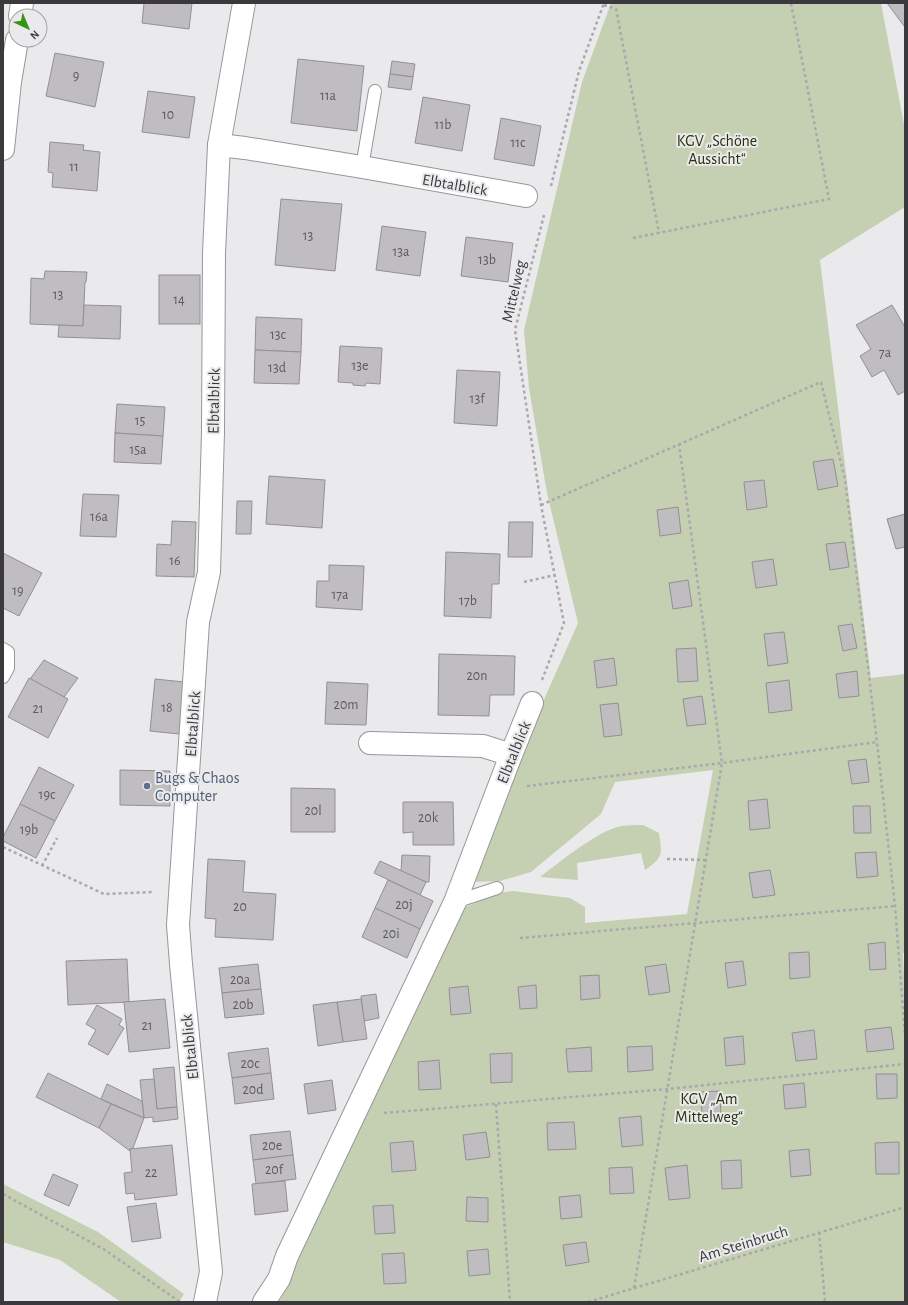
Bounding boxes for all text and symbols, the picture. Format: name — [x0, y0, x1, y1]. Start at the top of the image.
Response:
north arrow — [8, 8, 48, 48]
text: N — [28, 28, 41, 41]
house number: 9 — [73, 69, 79, 83]
house number: 11a — [320, 89, 337, 103]
house number: 10 — [162, 108, 174, 122]
house number: 11b — [435, 118, 451, 132]
park label: KGV „Schöne Aussicht“ — [677, 133, 757, 167]
house number: 11c — [510, 136, 526, 150]
house number: 11 — [69, 160, 79, 174]
street label: Elbtalblick — [421, 171, 489, 199]
house number: 13 — [303, 229, 314, 243]
house number: 13a — [392, 245, 410, 259]
house number: 13b — [478, 253, 496, 267]
street label: Mittelweg — [499, 258, 529, 324]
house number: 13 — [53, 288, 64, 302]
house number: 14 — [173, 293, 185, 307]
house number: 13c — [270, 328, 287, 342]
house number: 7a — [879, 346, 892, 360]
house number: 13e — [351, 359, 369, 373]
house number: 13d — [268, 361, 286, 375]
street label: Elbtalblick — [205, 367, 223, 434]
house number: 13f — [470, 392, 485, 406]
house number: 15 — [135, 414, 145, 428]
house number: 15a — [129, 443, 147, 457]
house number: 16a — [90, 510, 108, 524]
house number: 16 — [169, 554, 181, 568]
house number: 19 — [12, 584, 24, 598]
house number: 17a — [331, 588, 349, 602]
house number: 17b — [459, 594, 477, 608]
house number: 20n — [467, 669, 488, 683]
street label: Elbtalblick — [183, 690, 203, 757]
house number: 20m — [334, 698, 358, 712]
house number: 18 — [161, 701, 173, 715]
house number: 21 — [32, 702, 44, 716]
street label: Elbtalblick — [494, 718, 534, 786]
place label: Bugs & Chaos Computer — [155, 770, 240, 804]
marker: Bugs & Chaos Computer — [142, 781, 152, 791]
house number: 19c — [39, 788, 56, 802]
house number: 20l — [304, 804, 322, 818]
house number: 20k — [418, 811, 439, 825]
house number: 19b — [20, 823, 38, 837]
house number: 20j — [395, 898, 413, 912]
house number: 20 — [233, 900, 247, 914]
house number: 20i — [382, 927, 400, 941]
house number: 20a — [230, 973, 251, 987]
house number: 20b — [233, 998, 253, 1012]
street label: Elbtalblick — [179, 1013, 201, 1080]
house number: 21 — [141, 1019, 153, 1033]
house number: 20c — [240, 1057, 260, 1071]
house number: 20d — [242, 1083, 264, 1097]
park label: KGV „Am Mittelweg“ — [675, 1091, 743, 1125]
house number: 20e — [262, 1139, 282, 1153]
house number: 20f — [265, 1163, 284, 1177]
house number: 22 — [145, 1166, 157, 1180]
street label: Am Steinbruch — [697, 1223, 790, 1265]

